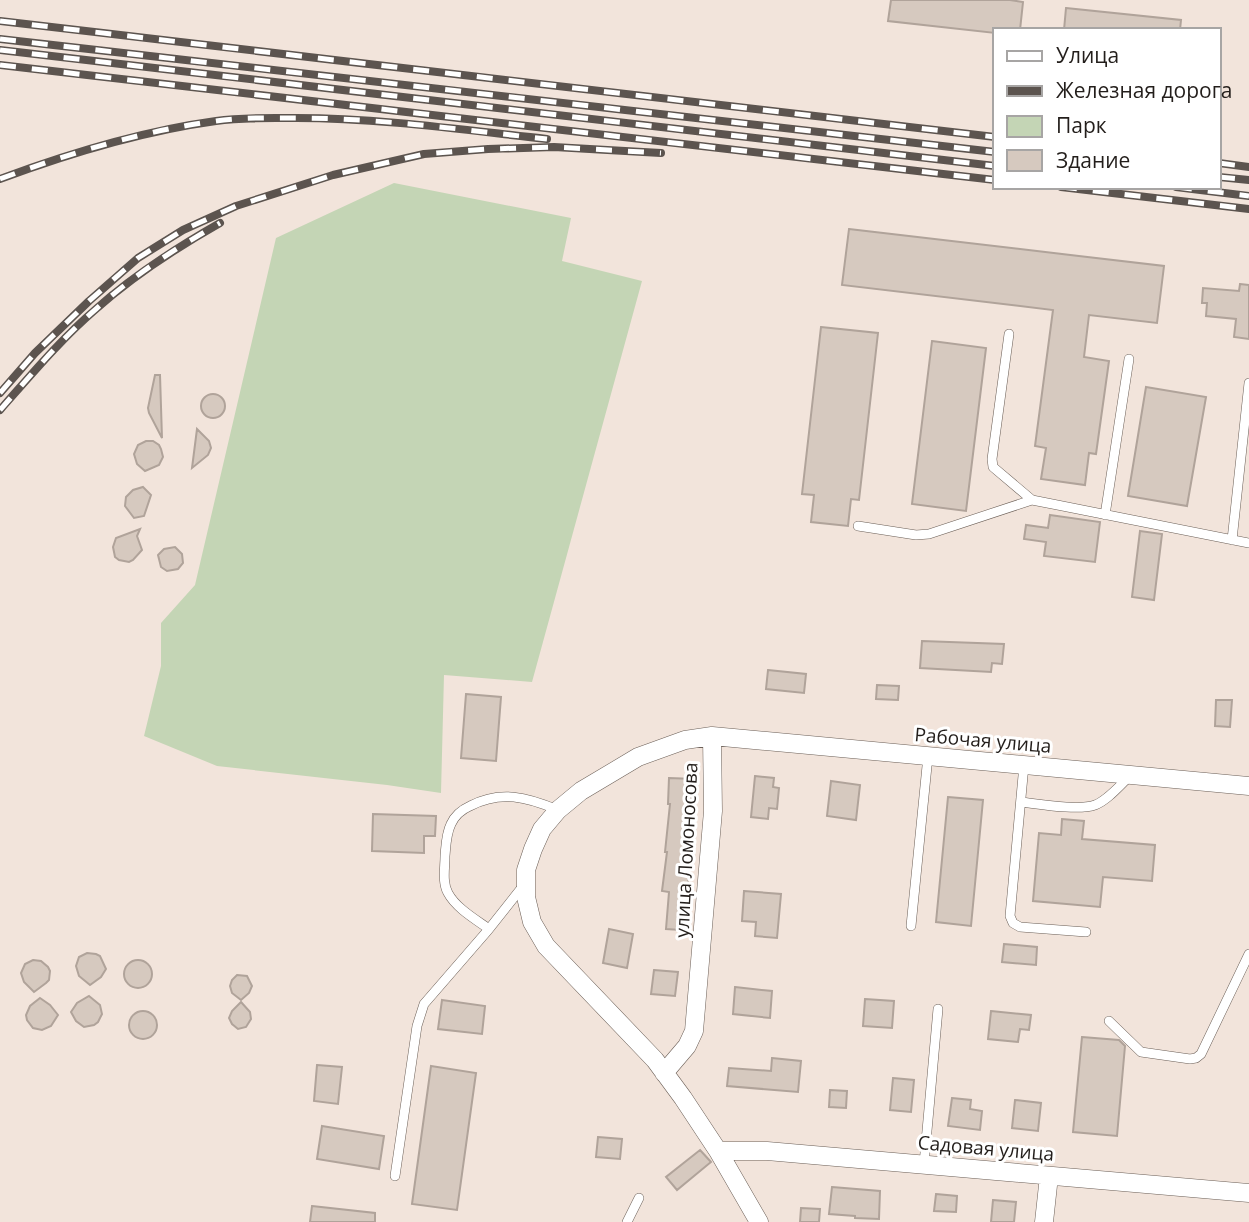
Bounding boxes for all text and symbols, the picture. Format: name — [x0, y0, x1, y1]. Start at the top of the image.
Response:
legend — [993, 28, 1221, 189]
text: Улица — [1056, 41, 1119, 69]
text: Железная дорога — [1056, 76, 1232, 104]
text: Парк — [1056, 111, 1107, 139]
text: Здание — [1056, 146, 1130, 174]
street label: Рабочая улица — [914, 721, 1052, 759]
street label: улица Ломоносова — [668, 762, 704, 938]
street label: Садовая улица — [917, 1129, 1055, 1167]

